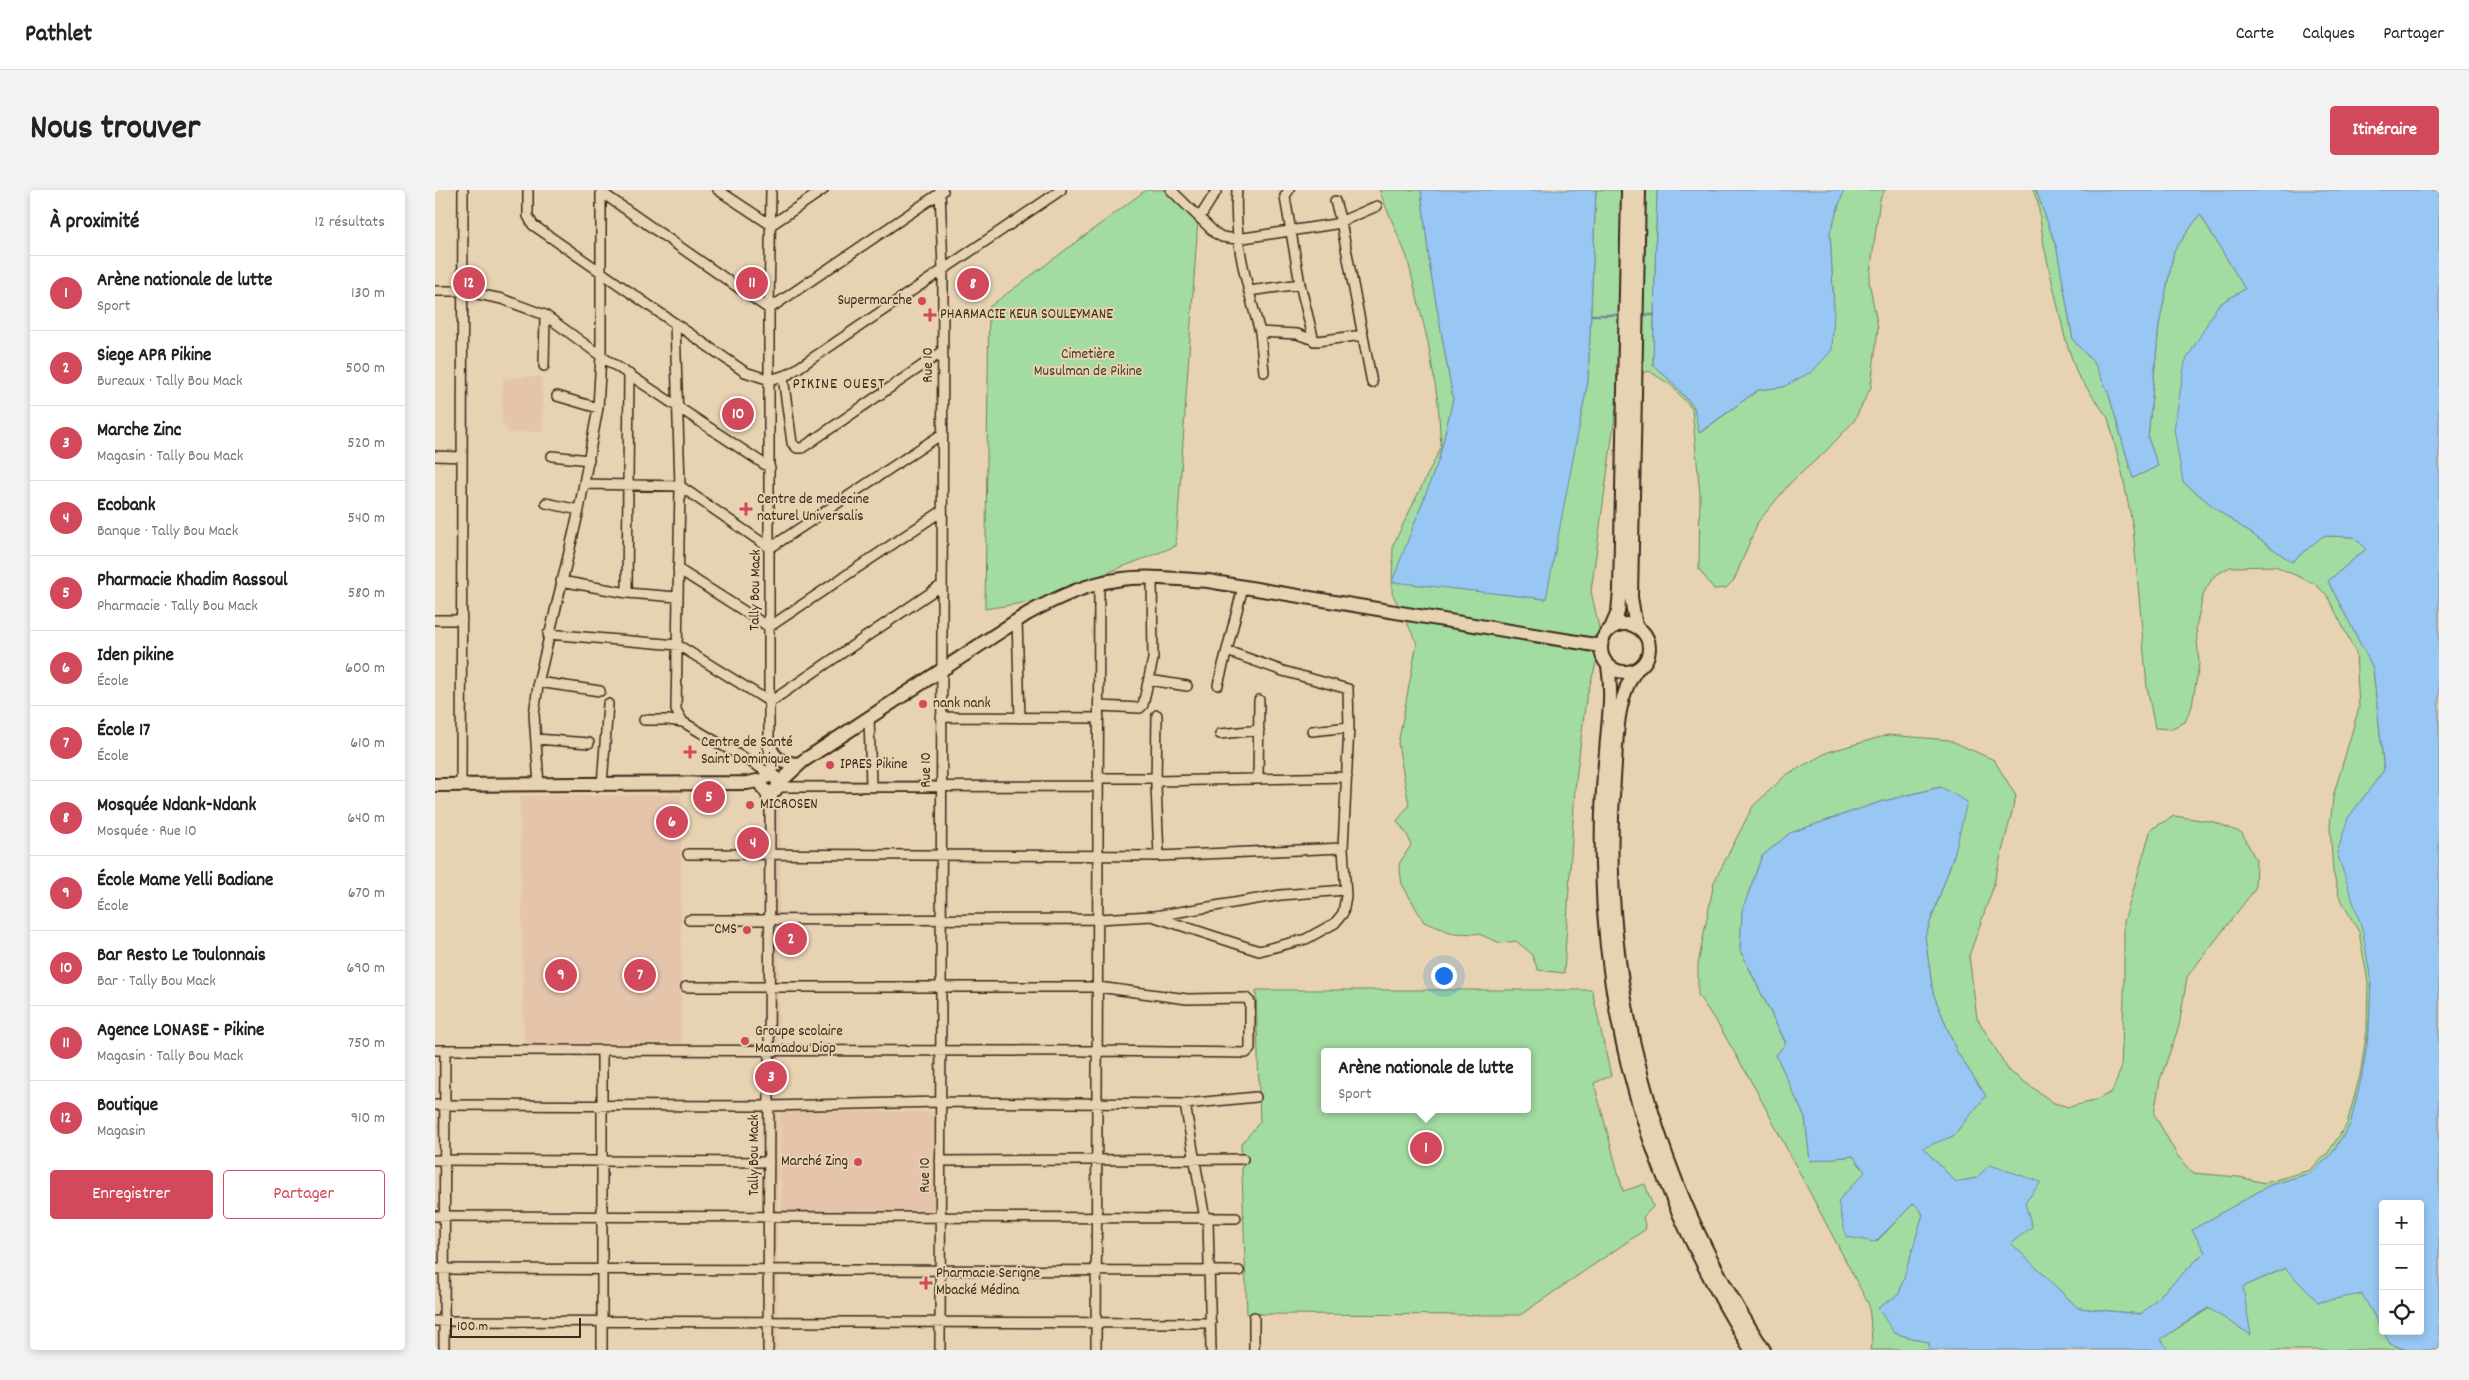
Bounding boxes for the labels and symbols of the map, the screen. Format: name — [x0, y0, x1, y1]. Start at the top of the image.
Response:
pin: 12 — [453, 264, 485, 302]
pin: 11 — [736, 264, 768, 302]
pin: 8 — [957, 265, 989, 303]
place label: Supermarche — [837, 290, 912, 312]
marker: Supermarche — [916, 295, 928, 307]
place label: PHARMACIE KEUR SOULEYMANE — [940, 304, 1113, 326]
marker: PHARMACIE KEUR SOULEYMANE — [924, 309, 936, 321]
park label: Cimetière Musulman de Pikine — [1034, 344, 1143, 383]
street label: Rue 10 — [918, 347, 940, 383]
district label: PIKINE OUEST — [792, 373, 886, 396]
pin: 10 — [722, 395, 754, 433]
place label: Centre de medecine naturel Universalis — [757, 489, 869, 528]
marker: Centre de medecine naturel Universalis — [739, 502, 753, 516]
street label: Tally Bou Mack — [744, 549, 768, 631]
place label: nank nank — [933, 693, 991, 715]
marker: nank nank — [917, 698, 929, 710]
place label: Centre de Santé Saint Dominique — [701, 732, 793, 771]
marker: Centre de Santé Saint Dominique — [683, 745, 697, 759]
street label: Rue 10 — [916, 752, 938, 788]
place label: IPRES Pikine — [840, 754, 908, 776]
marker: IPRES Pikine — [824, 759, 836, 771]
pin: 5 — [693, 778, 725, 816]
place label: MICROSEN — [760, 794, 818, 816]
marker: MICROSEN — [744, 799, 756, 811]
pin: 6 — [656, 803, 688, 841]
pin: 4 — [737, 824, 769, 862]
place label: CMS — [714, 919, 737, 941]
pin: 2 — [775, 920, 807, 958]
marker: CMS — [741, 924, 753, 936]
pin: 9 — [545, 956, 577, 994]
pin: 7 — [624, 956, 656, 994]
your location — [1431, 963, 1457, 989]
place label: Groupe scolaire Mamadou Diop — [755, 1021, 843, 1060]
marker: Groupe scolaire Mamadou Diop — [739, 1035, 751, 1047]
pin: 3 — [755, 1058, 787, 1096]
street label: Tally Bou Mack — [744, 1114, 766, 1196]
pin: 1 — [1410, 1129, 1442, 1167]
place label: Marché Zing — [781, 1151, 848, 1173]
marker: Marché Zing — [852, 1156, 864, 1168]
street label: Rue 10 — [915, 1157, 937, 1193]
place label: Pharmacie Serigne Mbacké Médina — [936, 1263, 1040, 1302]
marker: Pharmacie Serigne Mbacké Médina — [920, 1277, 932, 1289]
scale bar — [450, 1315, 581, 1338]

